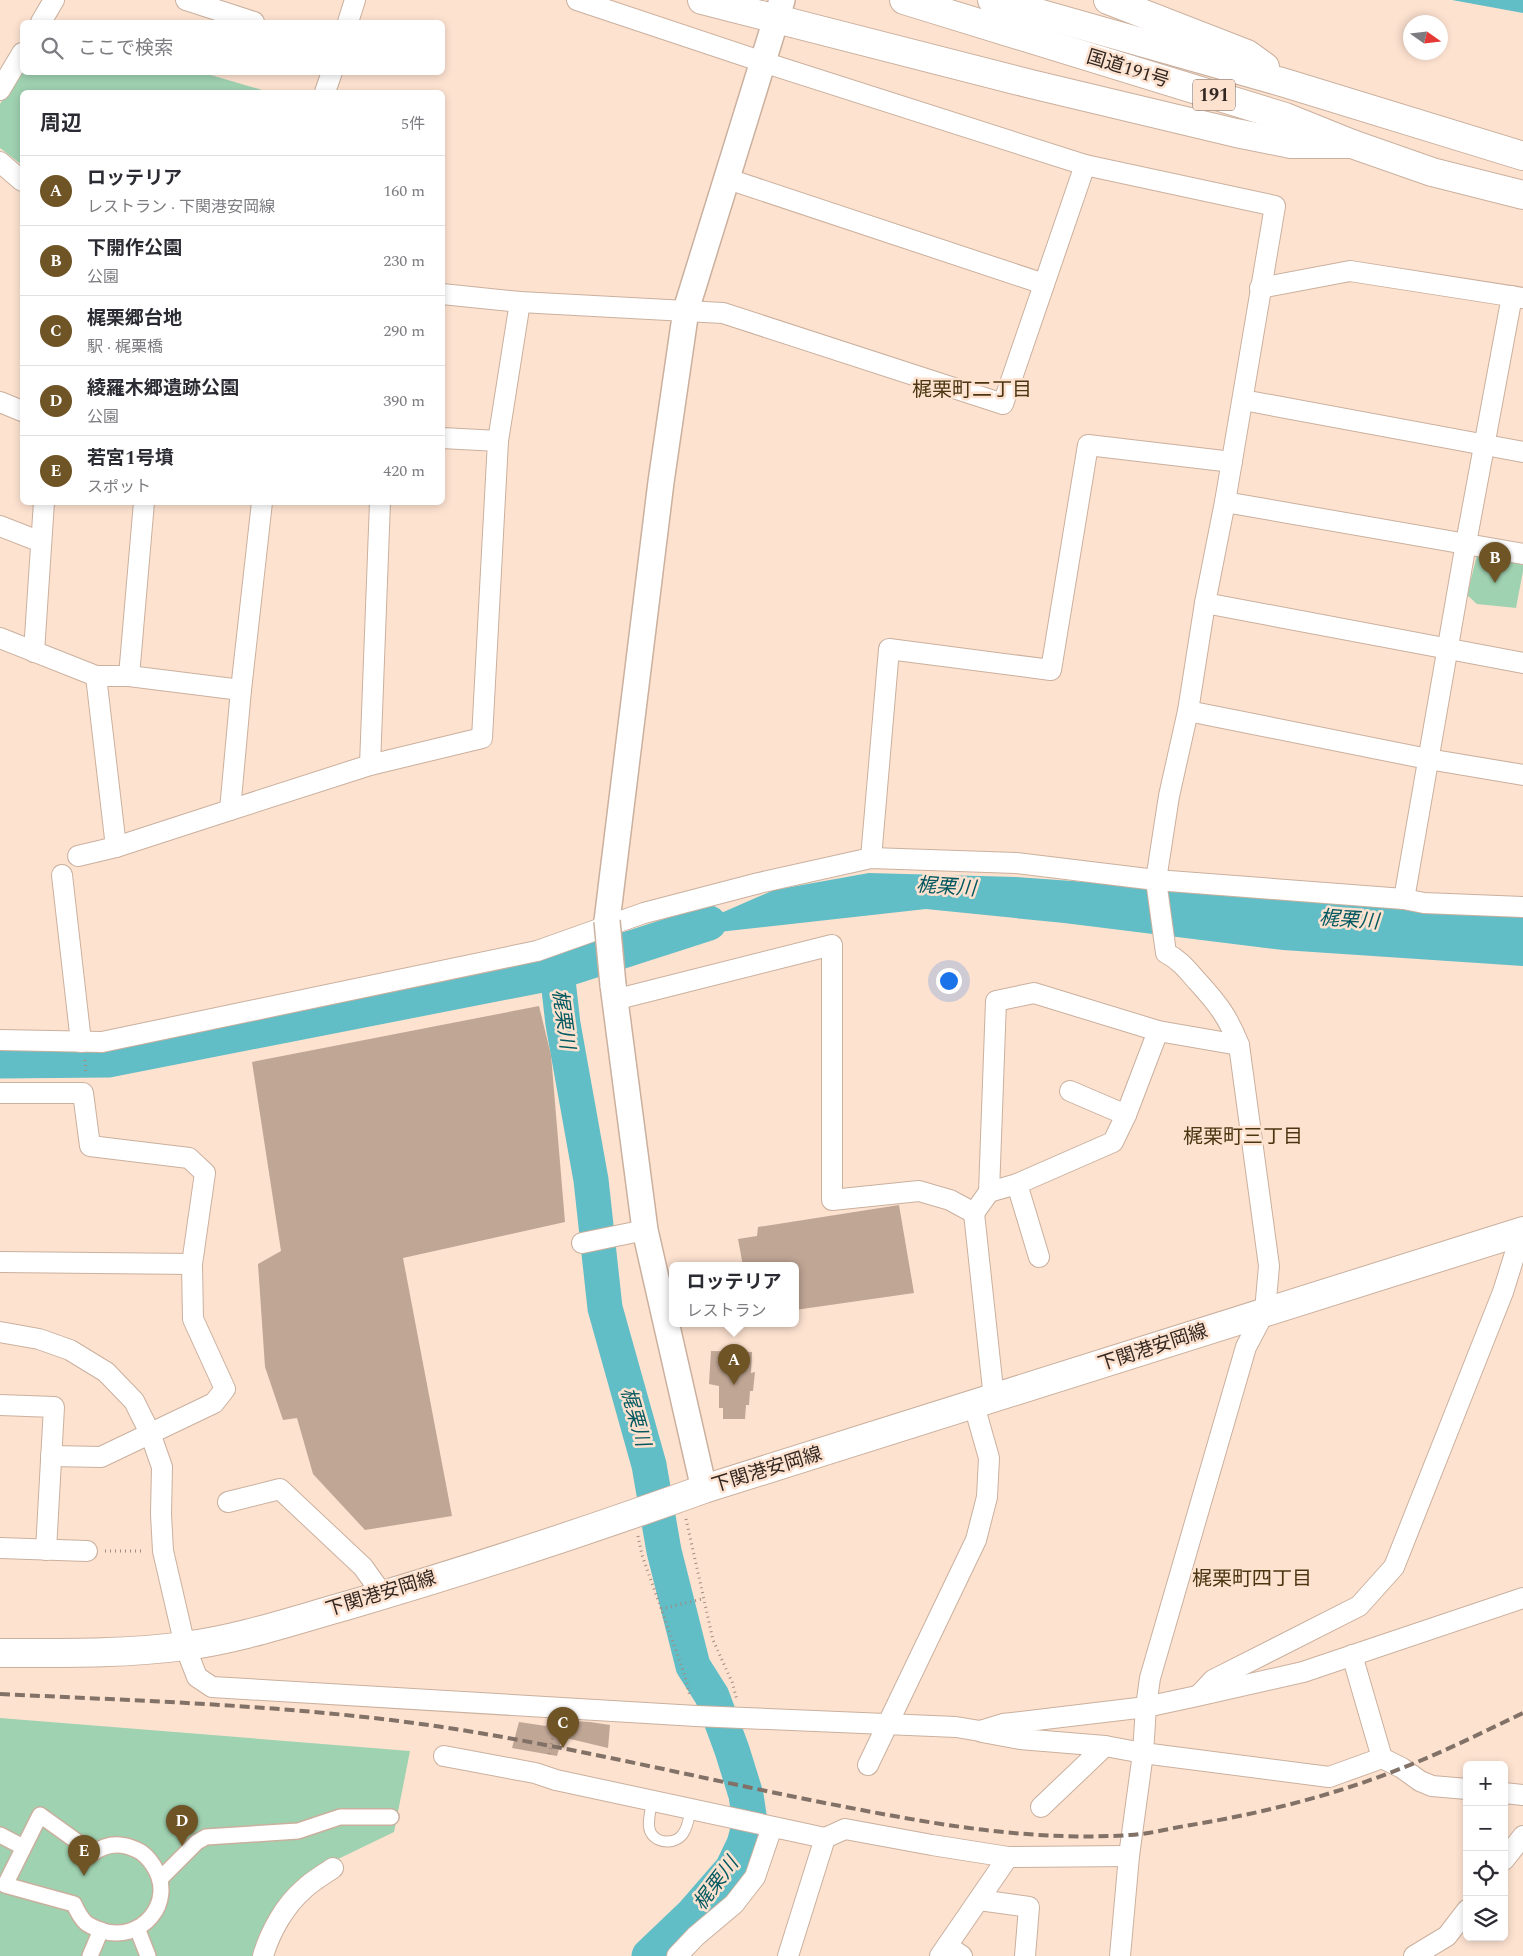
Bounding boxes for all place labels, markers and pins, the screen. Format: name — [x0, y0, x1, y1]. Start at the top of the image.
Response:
pin: B — [1479, 542, 1511, 583]
pin: A — [718, 1344, 750, 1385]
pin: C — [547, 1707, 579, 1748]
pin: D — [166, 1805, 198, 1846]
pin: E — [68, 1835, 100, 1876]

